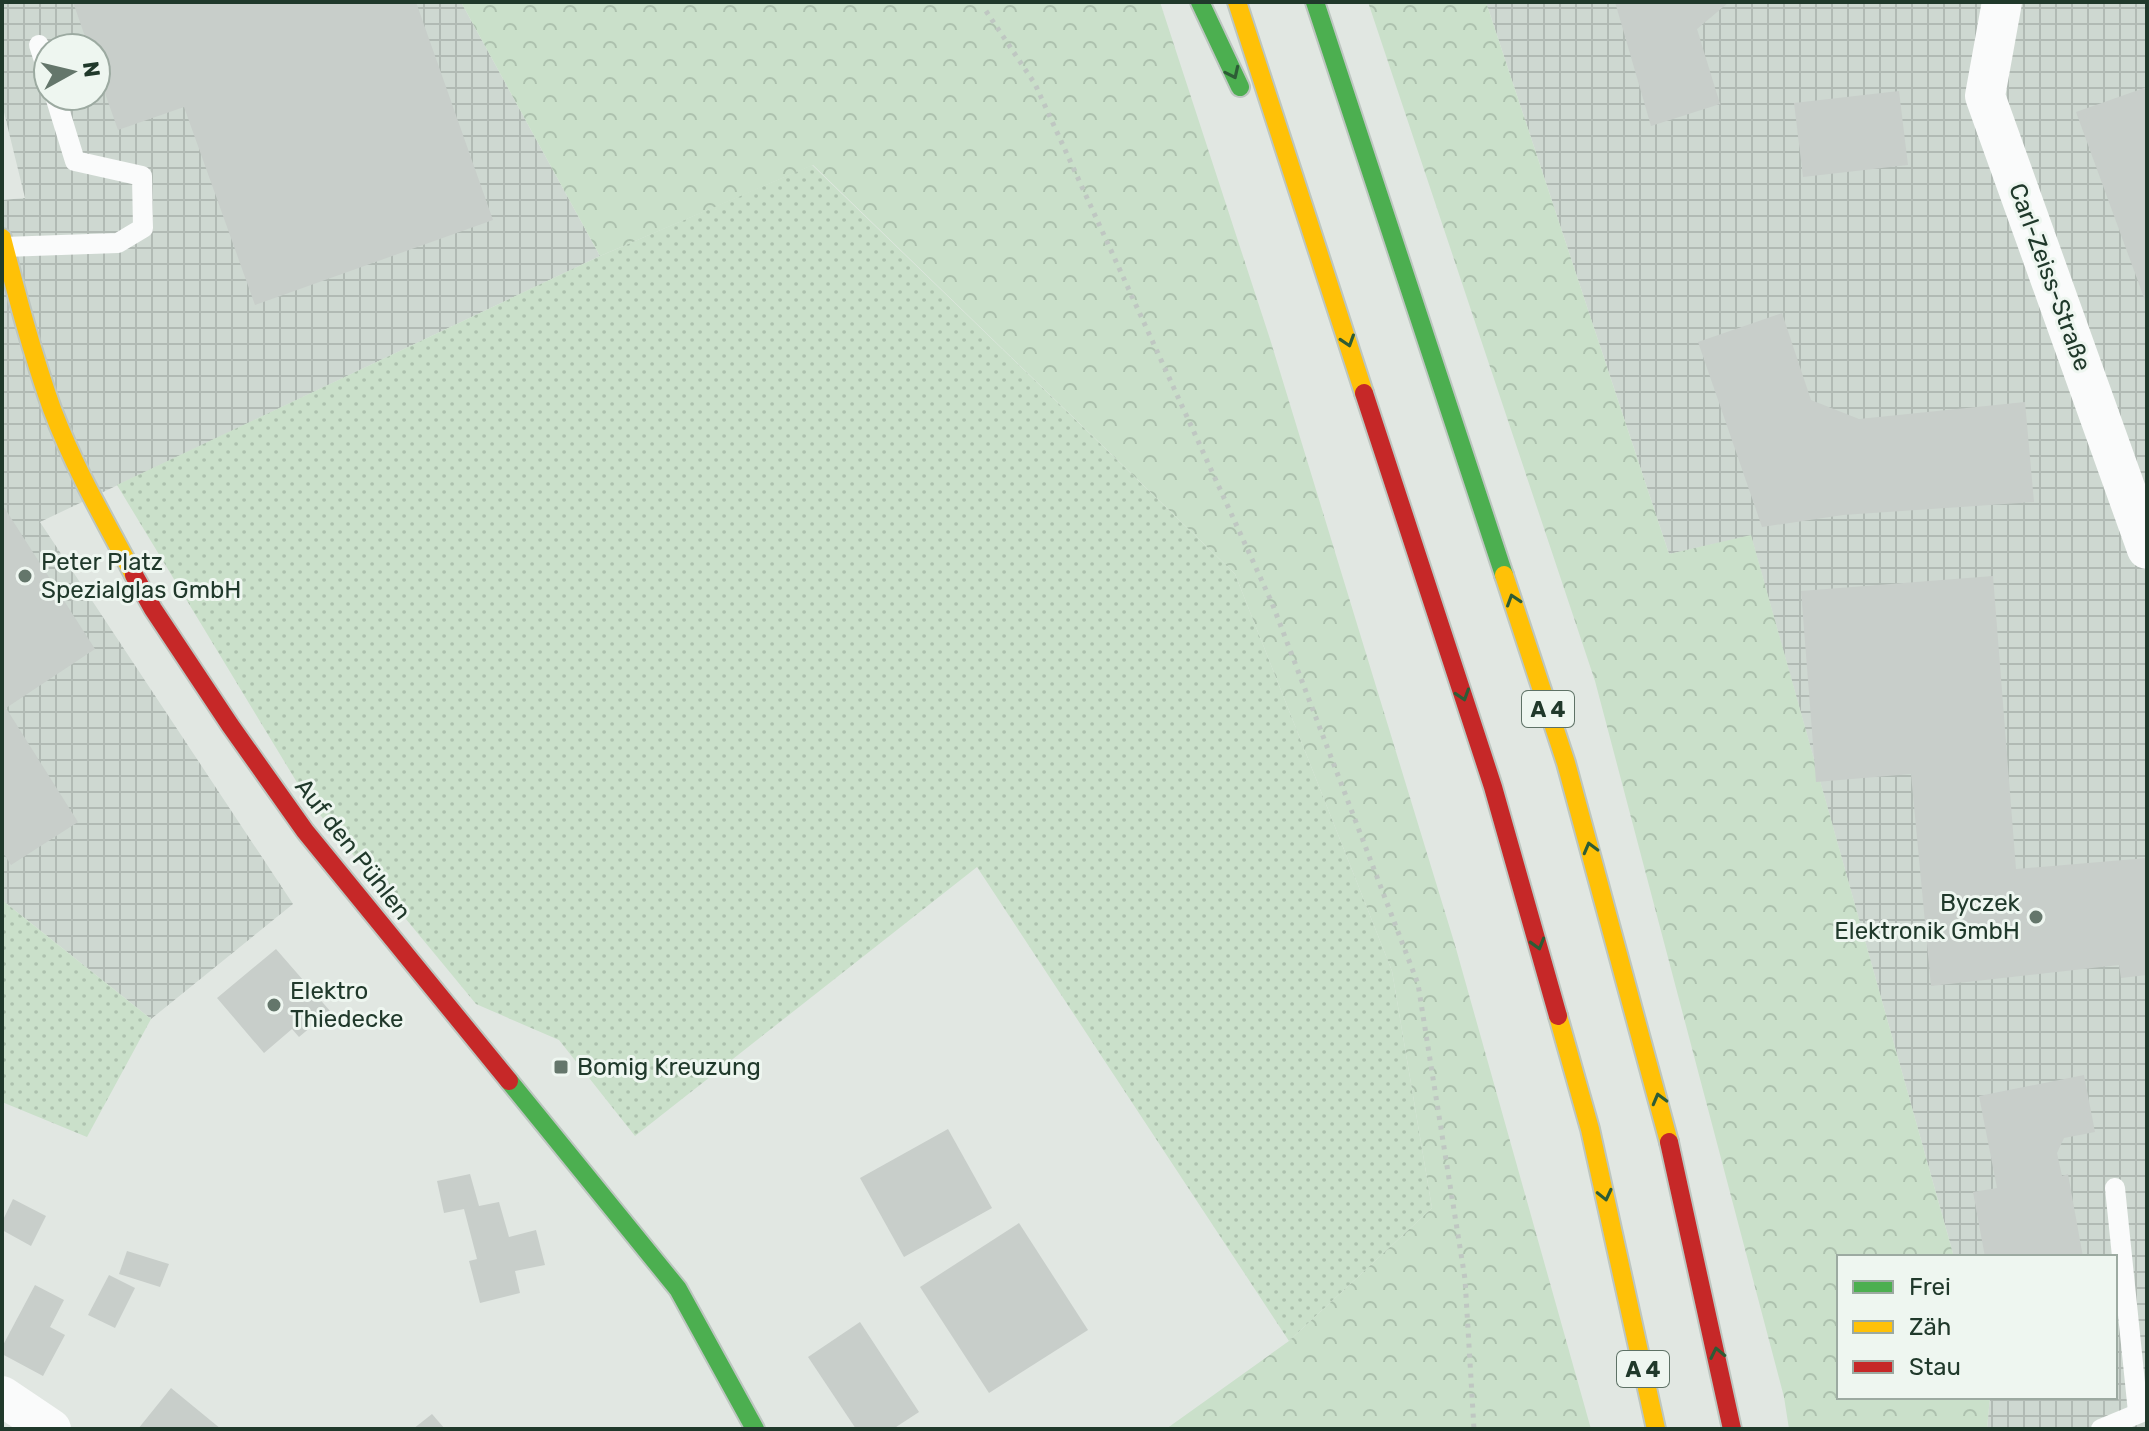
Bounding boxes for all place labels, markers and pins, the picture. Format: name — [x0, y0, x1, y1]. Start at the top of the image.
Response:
place label: Peter Platz Spezialglas GmbH — [41, 548, 241, 604]
marker: Peter Platz Spezialglas GmbH — [16, 567, 34, 585]
place label: Byczek Elektronik GmbH — [1834, 889, 2021, 945]
marker: Byczek Elektronik GmbH — [2027, 908, 2045, 926]
place label: Elektro Thiedecke — [290, 977, 403, 1033]
marker: Elektro Thiedecke — [265, 996, 283, 1014]
place label: Bomig Kreuzung — [577, 1053, 761, 1081]
marker: Bomig Kreuzung — [552, 1058, 570, 1076]

